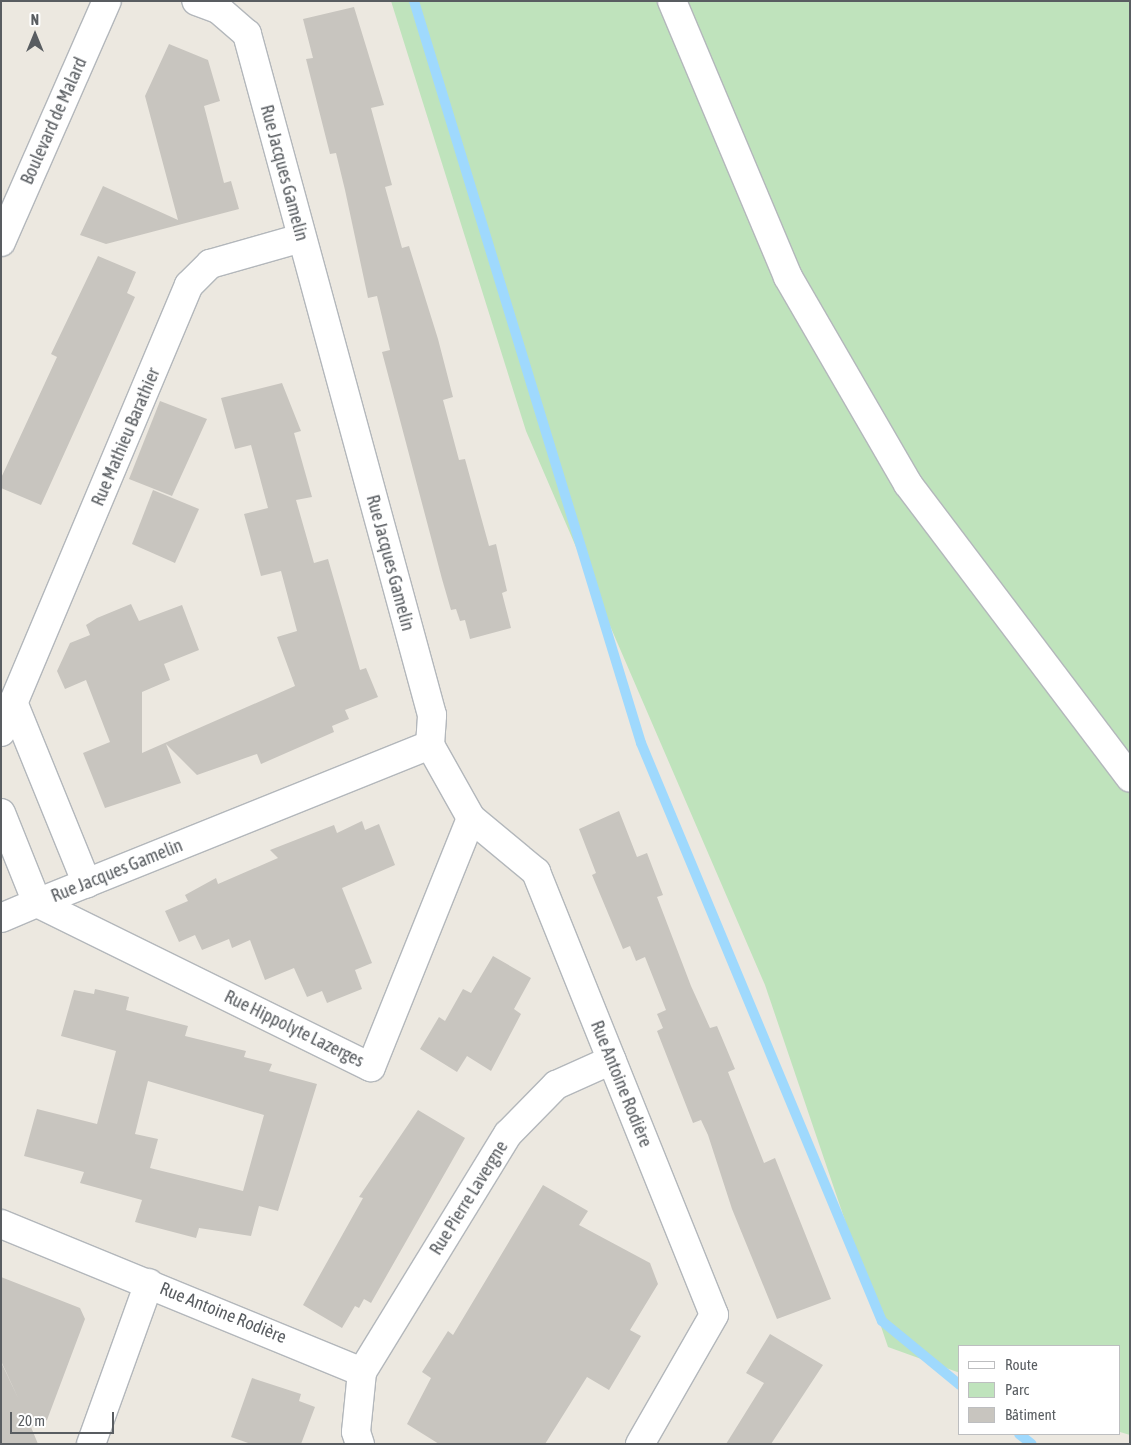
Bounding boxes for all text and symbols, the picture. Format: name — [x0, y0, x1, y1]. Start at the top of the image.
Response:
north arrow — [10, 10, 60, 60]
text: N — [31, 12, 39, 28]
street label: Boulevard de Malard — [16, 54, 92, 188]
street label: Rue Jacques Gamelin — [255, 103, 313, 243]
street label: Rue Mathieu Barathier — [87, 365, 165, 509]
street label: Rue Jacques Gamelin — [361, 493, 419, 633]
street label: Rue Jacques Gamelin — [48, 835, 186, 907]
street label: Rue Hippolyte Lazerges — [221, 986, 367, 1072]
street label: Rue Antoine Rodière — [586, 1018, 656, 1150]
street label: Rue Pierre Lavergne — [425, 1137, 513, 1259]
street label: Rue Antoine Rodière — [157, 1278, 289, 1348]
legend — [958, 1345, 1121, 1435]
text: Route — [1005, 1356, 1038, 1373]
text: Parc — [1005, 1381, 1029, 1398]
scale bar — [12, 1402, 116, 1434]
text: Bâtiment — [1005, 1406, 1056, 1423]
text: 20 m — [18, 1412, 45, 1429]

